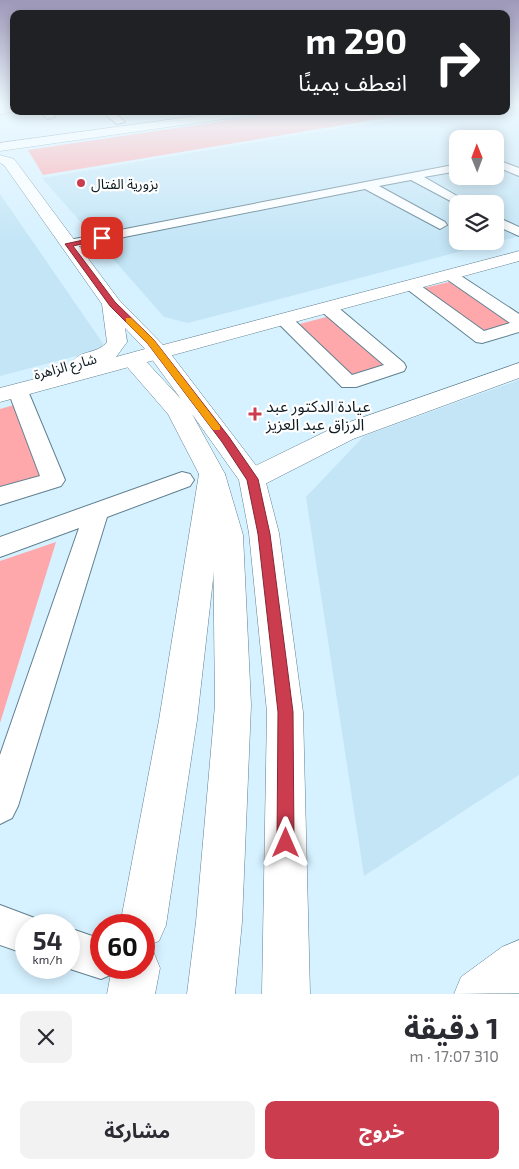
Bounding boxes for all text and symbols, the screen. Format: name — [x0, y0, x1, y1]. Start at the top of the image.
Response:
text: 290 m — [306, 19, 407, 61]
icon: right — [425, 30, 490, 95]
text: انعطف يمينًا — [298, 69, 407, 95]
north arrow — [449, 130, 504, 185]
map controls — [449, 130, 504, 250]
place label: بزورية الفتال — [91, 175, 159, 193]
marker: بزورية الفتال — [75, 177, 87, 189]
button: layers — [449, 195, 504, 250]
pin — [81, 217, 123, 259]
icon: arrive — [88, 224, 116, 252]
street label: شارع الزاهرة — [32, 349, 99, 385]
place label: عيادة الدكتور عبد الرزاق عبد العزيز — [265, 396, 370, 434]
marker: عيادة الدكتور عبد الرزاق عبد العزيز — [248, 407, 262, 421]
position arrow — [259, 816, 311, 868]
speed limit sign: 60 — [90, 914, 155, 979]
text: 54 — [33, 925, 62, 955]
text: km/h — [33, 952, 62, 966]
text: 1 دقيقة — [404, 1009, 499, 1045]
button: close — [20, 1011, 72, 1063]
text: 310 m · 17:07 — [409, 1046, 499, 1065]
button: مشاركة — [20, 1101, 255, 1159]
button: خروج — [265, 1101, 499, 1159]

